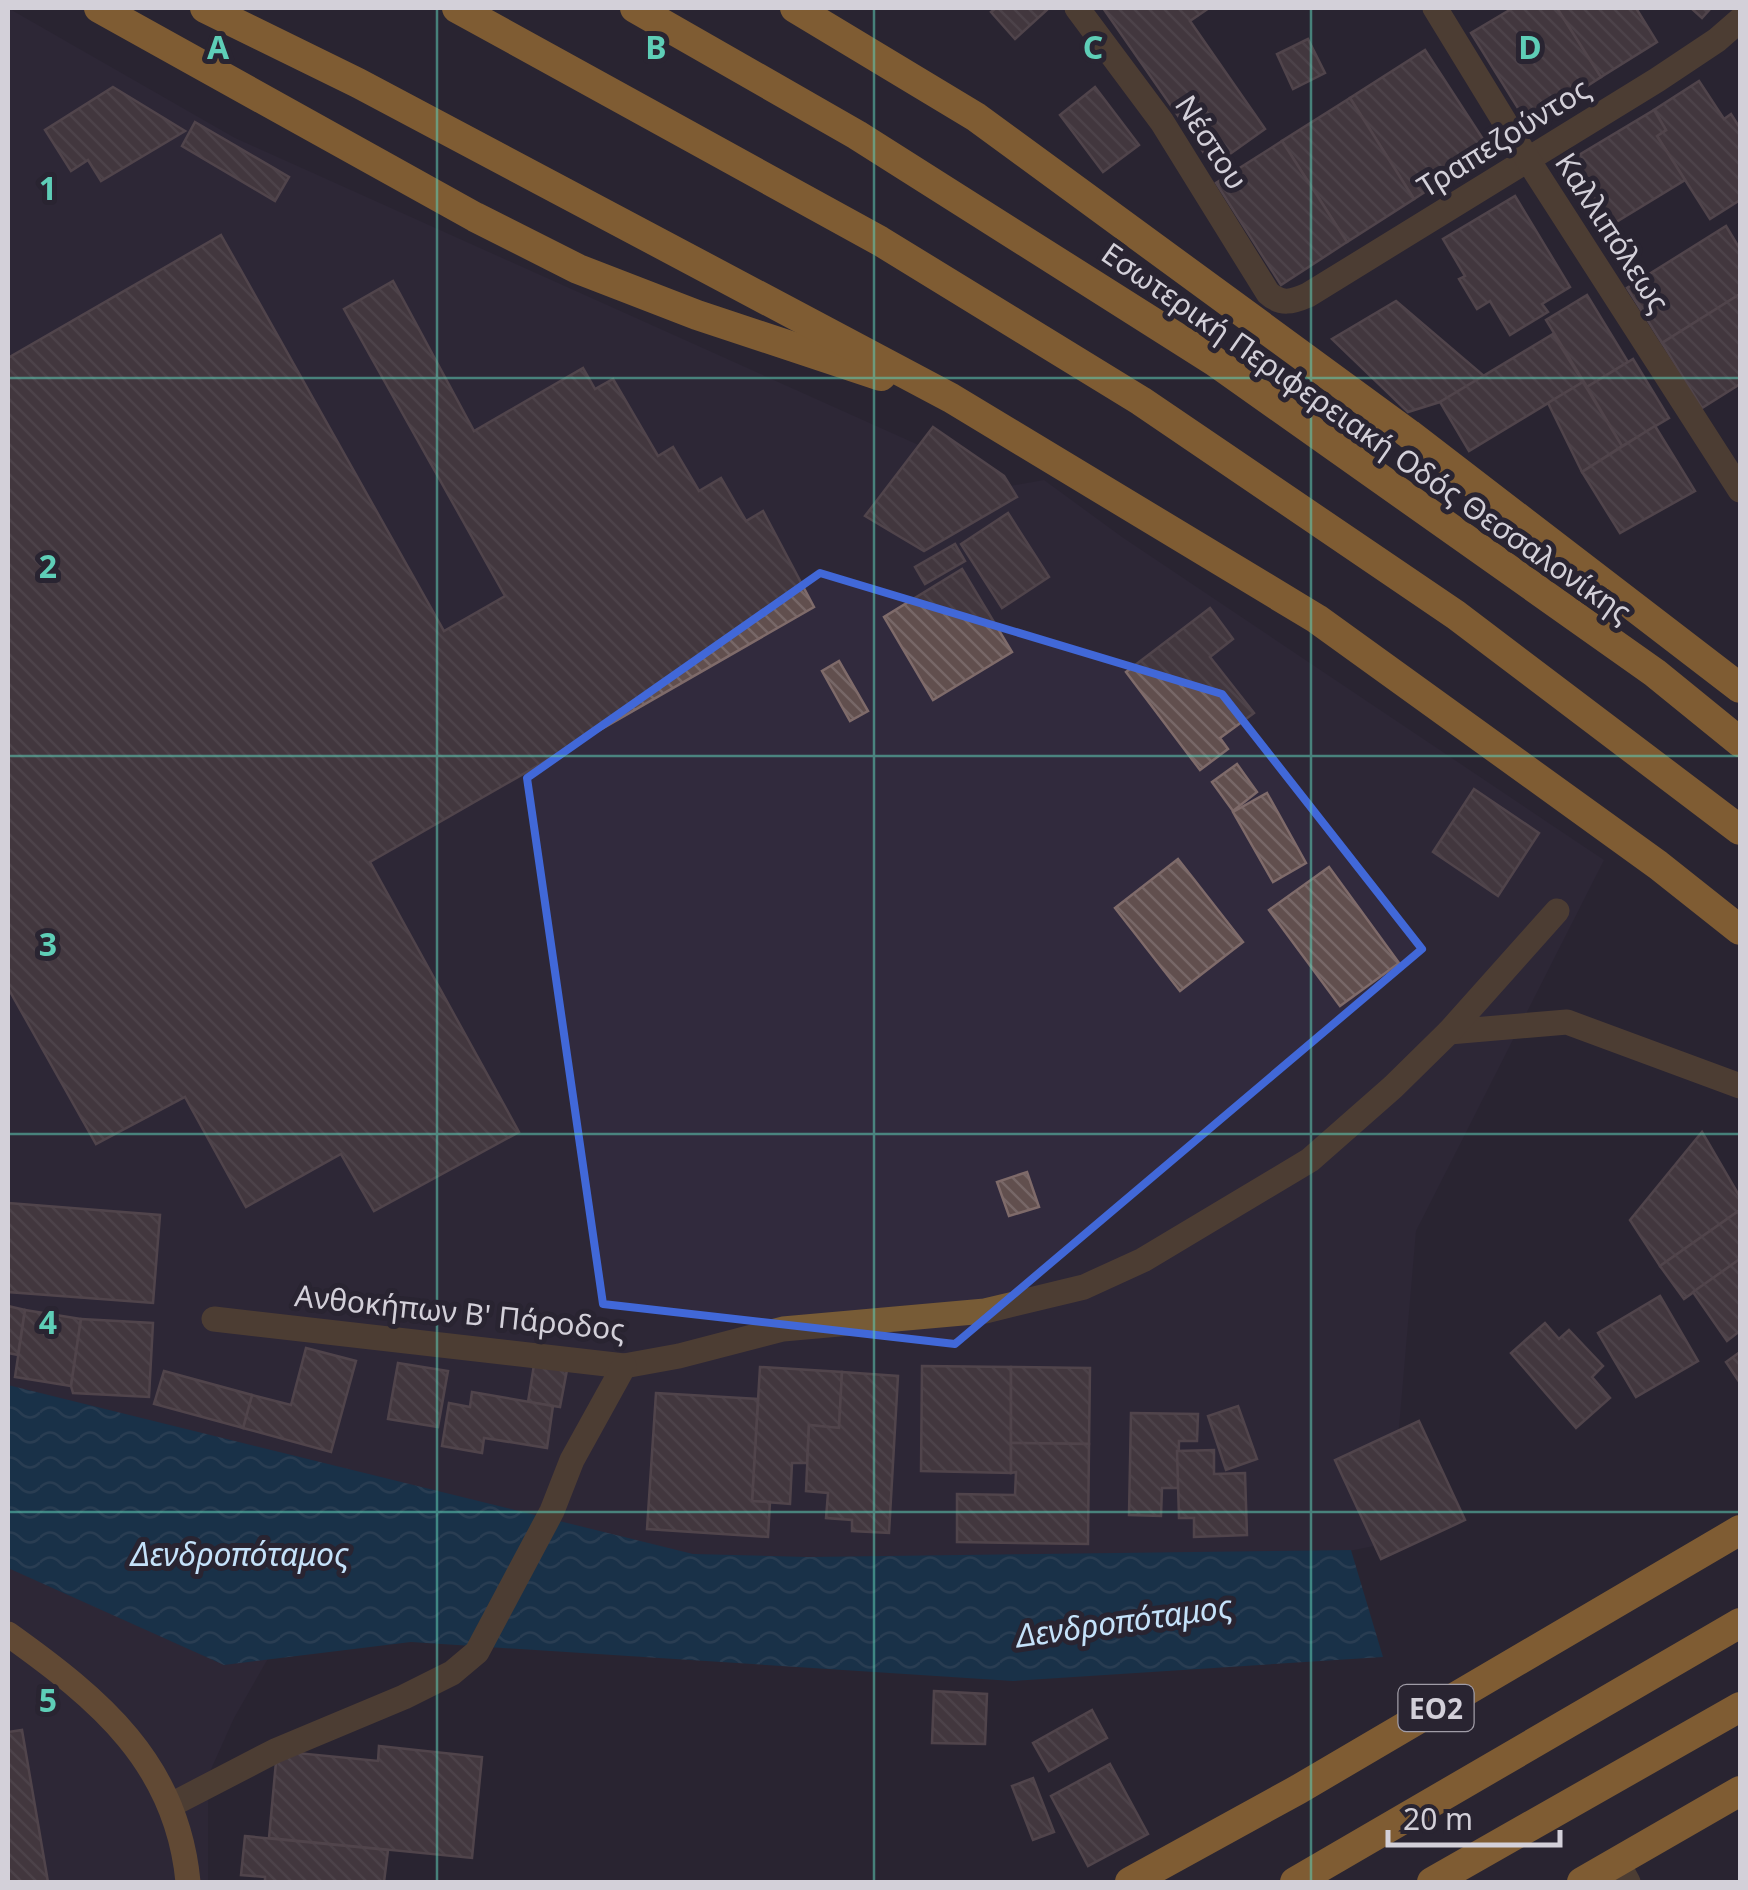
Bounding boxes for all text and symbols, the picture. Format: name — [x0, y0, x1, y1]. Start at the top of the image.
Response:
text: A — [207, 25, 230, 68]
text: B — [645, 25, 667, 68]
text: C — [1083, 25, 1103, 68]
text: D — [1518, 25, 1542, 68]
street label: Τραπεζούντος — [1409, 68, 1597, 206]
street label: Νέστου — [1166, 87, 1258, 197]
street label: Καλλιπόλεως — [1546, 144, 1680, 320]
text: 1 — [39, 166, 57, 209]
street label: Εσωτερική Περιφερειακή Οδός Θεσσαλονίκης — [1094, 232, 1640, 632]
text: 2 — [39, 544, 57, 587]
text: 3 — [39, 922, 57, 965]
street label: Ανθοκήπων Β' Πάροδος — [293, 1274, 627, 1350]
text: 4 — [39, 1300, 57, 1343]
water label: Δενδροπόταμος — [129, 1532, 349, 1575]
water label: Δενδροπόταμος — [1011, 1584, 1235, 1657]
text: 5 — [39, 1678, 57, 1721]
road number: ΕΟ2 — [1398, 1685, 1474, 1731]
scale bar — [1388, 1785, 1560, 1847]
text: 20 m — [1403, 1798, 1473, 1839]

